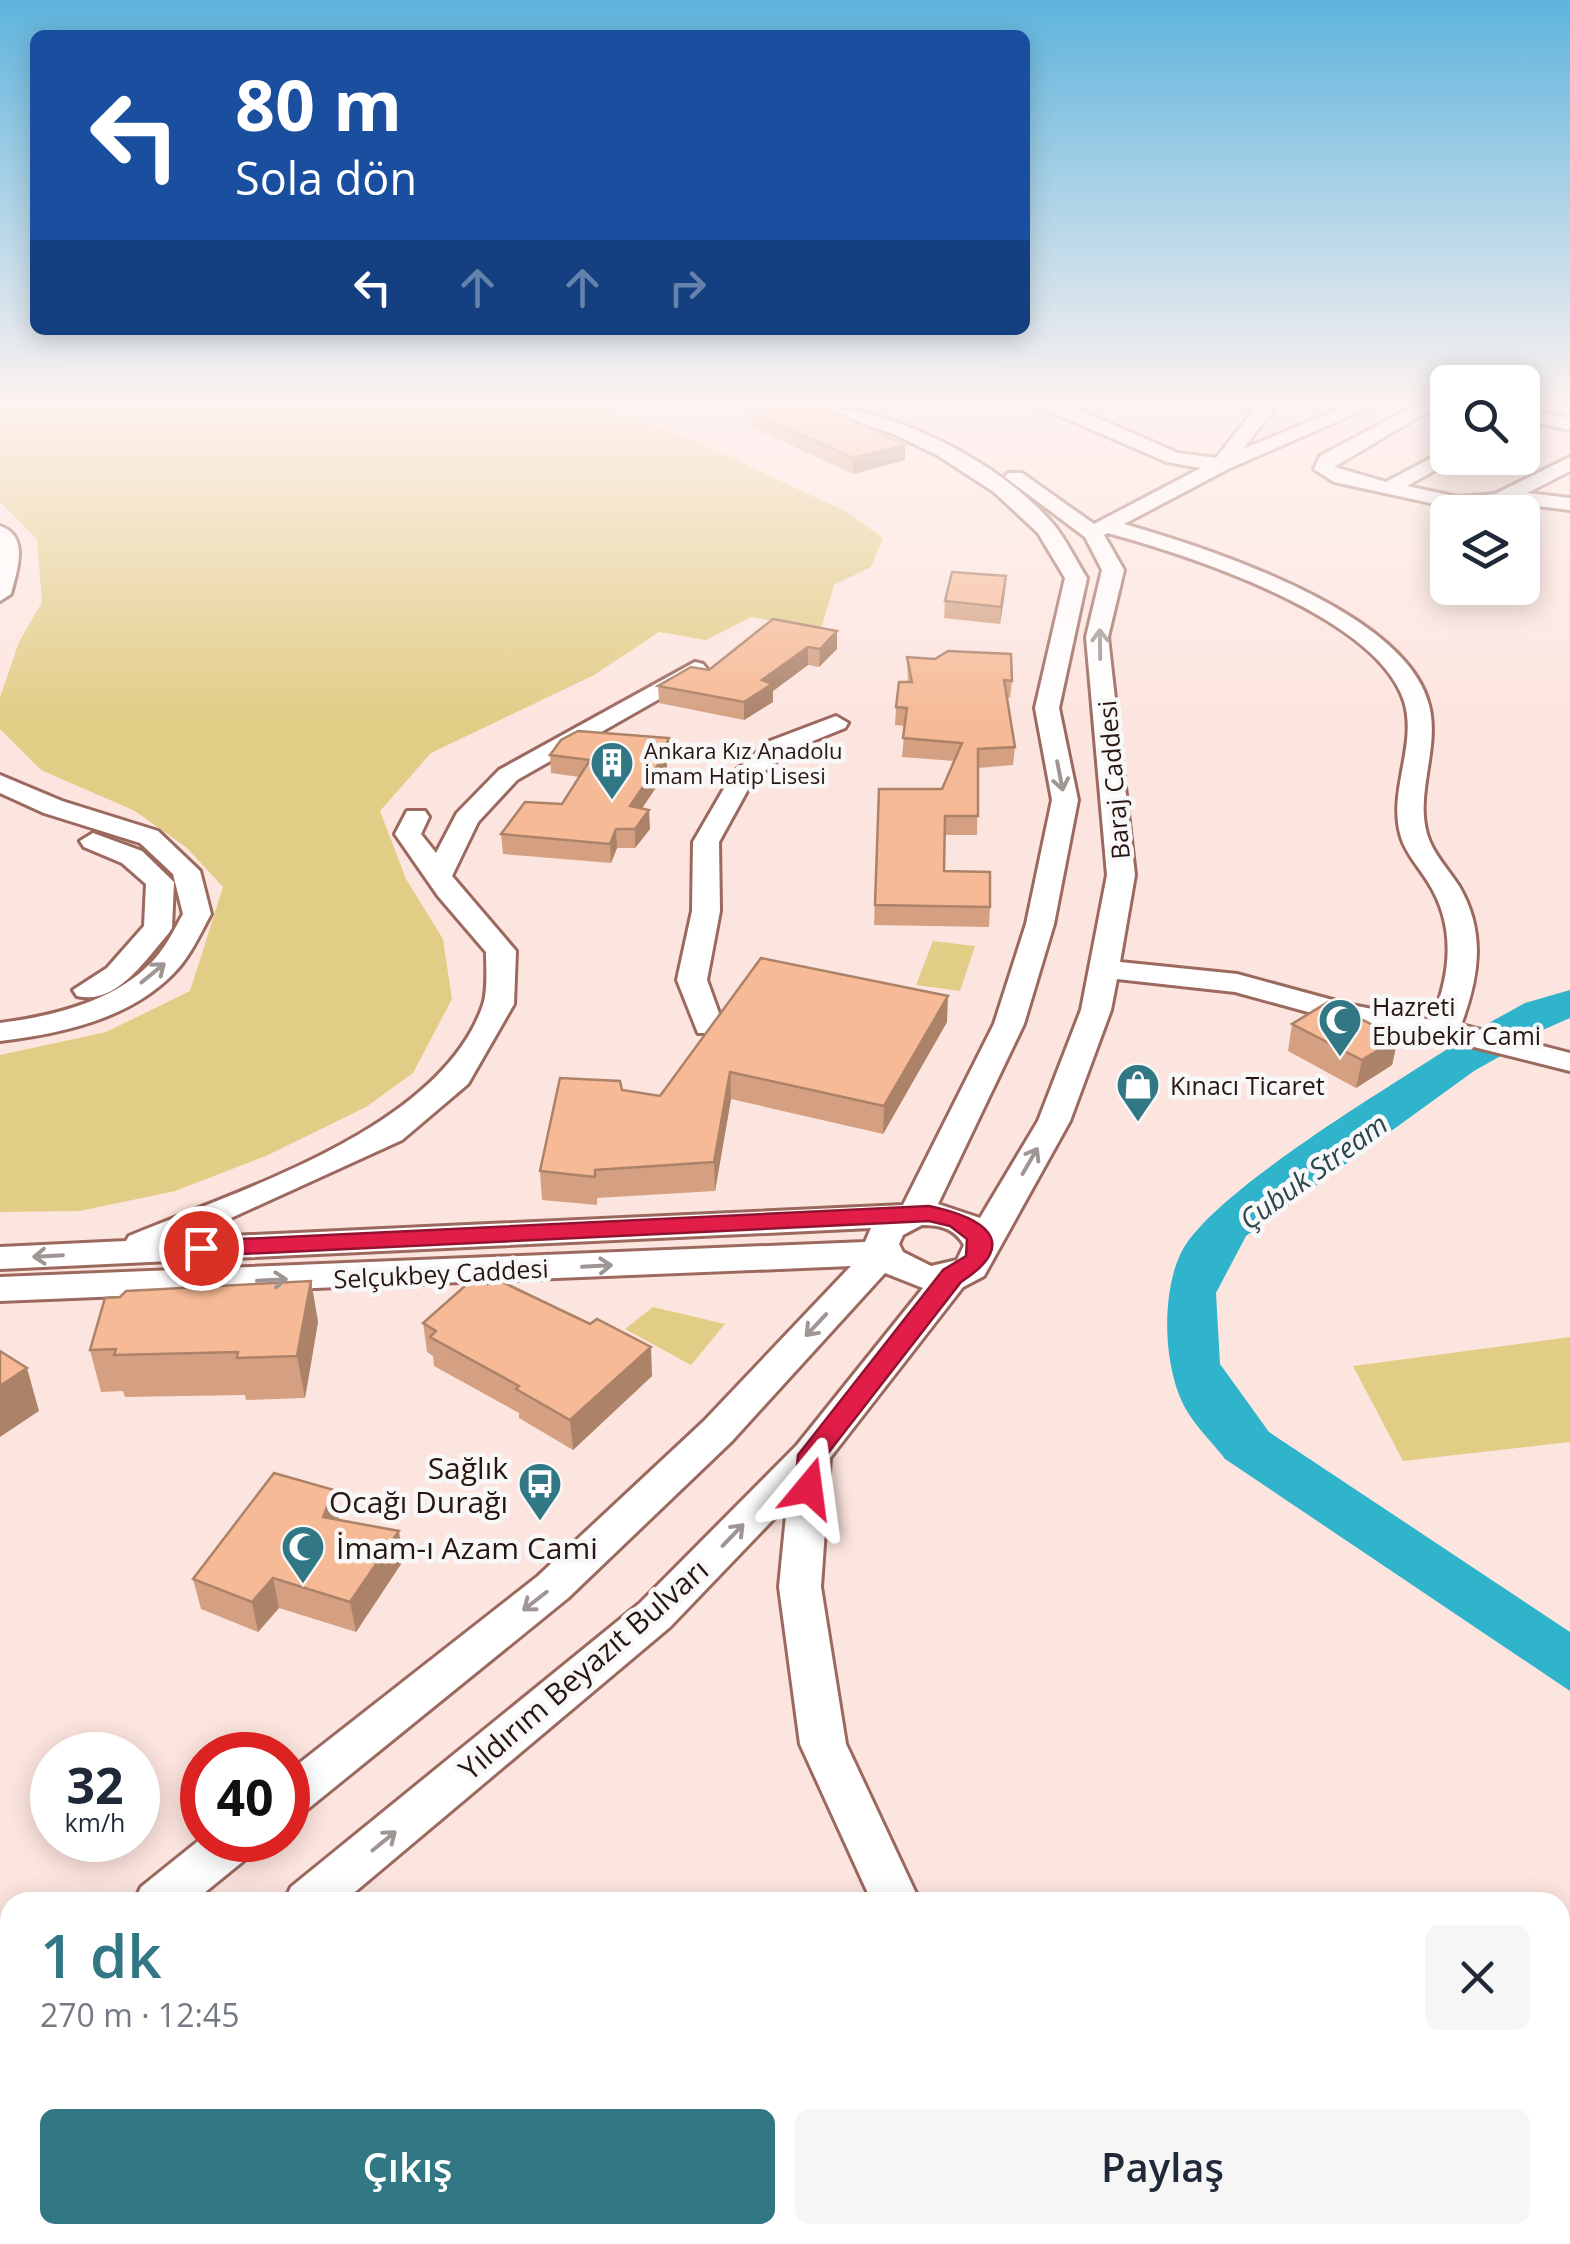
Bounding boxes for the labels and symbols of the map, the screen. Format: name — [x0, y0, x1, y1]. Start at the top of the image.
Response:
one-way arrow — [1090, 628, 1110, 660]
street label: Baraj Caddesi — [1089, 699, 1137, 861]
place label: Ankara Kız Anadolu İmam Hatip Lisesi — [644, 735, 843, 790]
building icon: Ankara Kız Anadolu İmam Hatip Lisesi — [589, 740, 635, 801]
one-way arrow — [1052, 759, 1071, 791]
one-way arrow — [139, 962, 165, 984]
place label: Hazreti Ebubekir Cami — [1372, 989, 1541, 1052]
mosque icon: Hazreti Ebubekir Cami — [1317, 997, 1363, 1058]
shop icon: Kınacı Ticaret — [1115, 1062, 1161, 1123]
place label: Kınacı Ticaret — [1170, 1068, 1325, 1102]
water label: Çubuk Stream — [1231, 1104, 1395, 1238]
one-way arrow — [1020, 1147, 1040, 1176]
pin — [159, 1206, 244, 1291]
one-way arrow — [33, 1247, 65, 1266]
street label: Selçukbey Caddesi — [333, 1250, 549, 1296]
one-way arrow — [581, 1256, 613, 1275]
one-way arrow — [256, 1270, 288, 1289]
one-way arrow — [805, 1312, 828, 1337]
position arrow — [757, 1436, 861, 1540]
place label: Sağlık Ocağı Durağı — [329, 1447, 508, 1522]
bus stop icon: Sağlık Ocağı Durağı — [517, 1461, 563, 1522]
mosque icon: İmam-ı Azam Cami — [280, 1524, 326, 1585]
one-way arrow — [721, 1524, 745, 1548]
place label: İmam-ı Azam Cami — [336, 1527, 598, 1568]
street label: Yıldırım Beyazıt Bulvarı — [449, 1549, 717, 1789]
one-way arrow — [522, 1591, 549, 1612]
speed limit sign: 40 — [180, 1732, 310, 1862]
one-way arrow — [370, 1830, 396, 1852]

